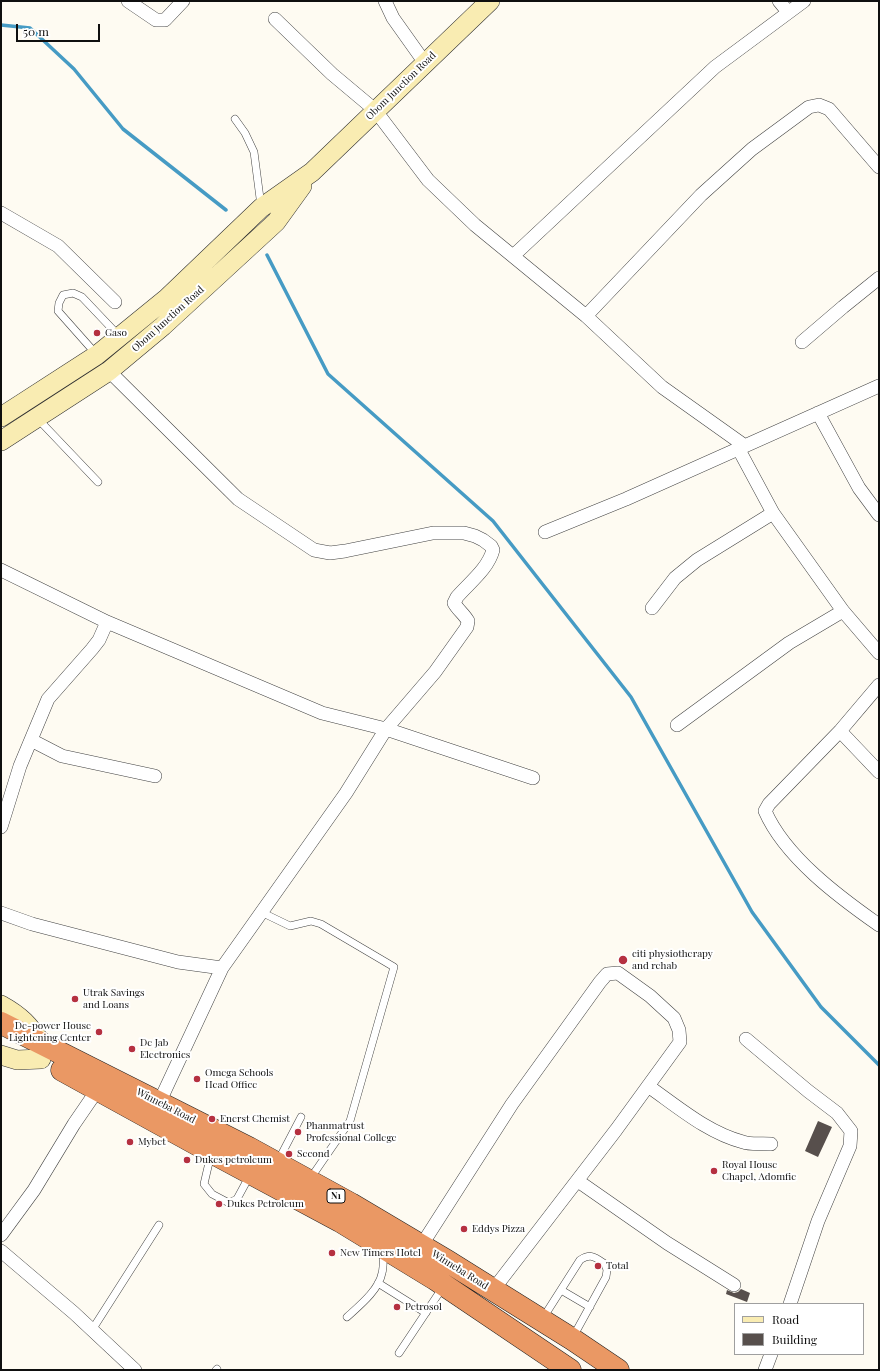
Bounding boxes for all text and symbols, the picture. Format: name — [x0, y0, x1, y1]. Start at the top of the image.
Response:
scale bar — [18, 16, 102, 42]
text: 50 m — [23, 23, 49, 39]
street label: Obom Junction Road — [363, 49, 439, 123]
street label: Obom Junction Road — [129, 283, 207, 355]
place label: Gaso — [105, 327, 127, 339]
marker: Gaso — [92, 328, 102, 338]
place label: citi physiotherapy and rehab — [632, 948, 713, 972]
marker: citi physiotherapy and rehab — [617, 954, 629, 966]
place label: Utrak Savings and Loans — [83, 987, 144, 1010]
marker: Utrak Savings and Loans — [70, 994, 80, 1004]
place label: De-power House Lightening Center — [9, 1020, 91, 1044]
marker: De-power House Lightening Center — [94, 1027, 104, 1037]
place label: De Jab Electronics — [140, 1037, 190, 1060]
marker: De Jab Electronics — [127, 1044, 137, 1054]
place label: Omega Schools Head Office — [205, 1067, 273, 1090]
marker: Omega Schools Head Office — [192, 1074, 202, 1084]
street label: Winneba Road — [135, 1086, 197, 1126]
place label: Enerst Chemist — [220, 1113, 290, 1125]
marker: Enerst Chemist — [207, 1114, 217, 1124]
place label: Phanmatrust Professional College — [306, 1120, 397, 1144]
marker: Phanmatrust Professional College — [293, 1127, 303, 1137]
place label: Mybet — [138, 1136, 166, 1148]
marker: Mybet — [125, 1137, 135, 1147]
place label: Second — [297, 1148, 330, 1160]
marker: Second — [284, 1149, 294, 1159]
place label: Dukes petroleum — [195, 1154, 272, 1166]
marker: Dukes petroleum — [182, 1155, 192, 1165]
place label: Royal House Chapel, Adomfie — [722, 1159, 796, 1182]
marker: Royal House Chapel, Adomfie — [709, 1166, 719, 1176]
road number: N1 — [327, 1189, 345, 1203]
place label: Dukes Petroleum — [227, 1198, 304, 1210]
marker: Dukes Petroleum — [214, 1199, 224, 1209]
place label: Eddys Pizza — [472, 1223, 525, 1235]
marker: Eddys Pizza — [459, 1224, 469, 1234]
place label: New Timers Hotel — [340, 1247, 421, 1259]
marker: New Timers Hotel — [327, 1248, 337, 1258]
street label: Winneba Road — [429, 1248, 491, 1292]
place label: Total — [606, 1260, 629, 1272]
marker: Total — [593, 1261, 603, 1271]
place label: Petrosol — [405, 1301, 442, 1313]
marker: Petrosol — [392, 1302, 402, 1312]
legend — [734, 1303, 864, 1355]
text: Road — [772, 1311, 799, 1327]
text: Building — [772, 1331, 817, 1347]

